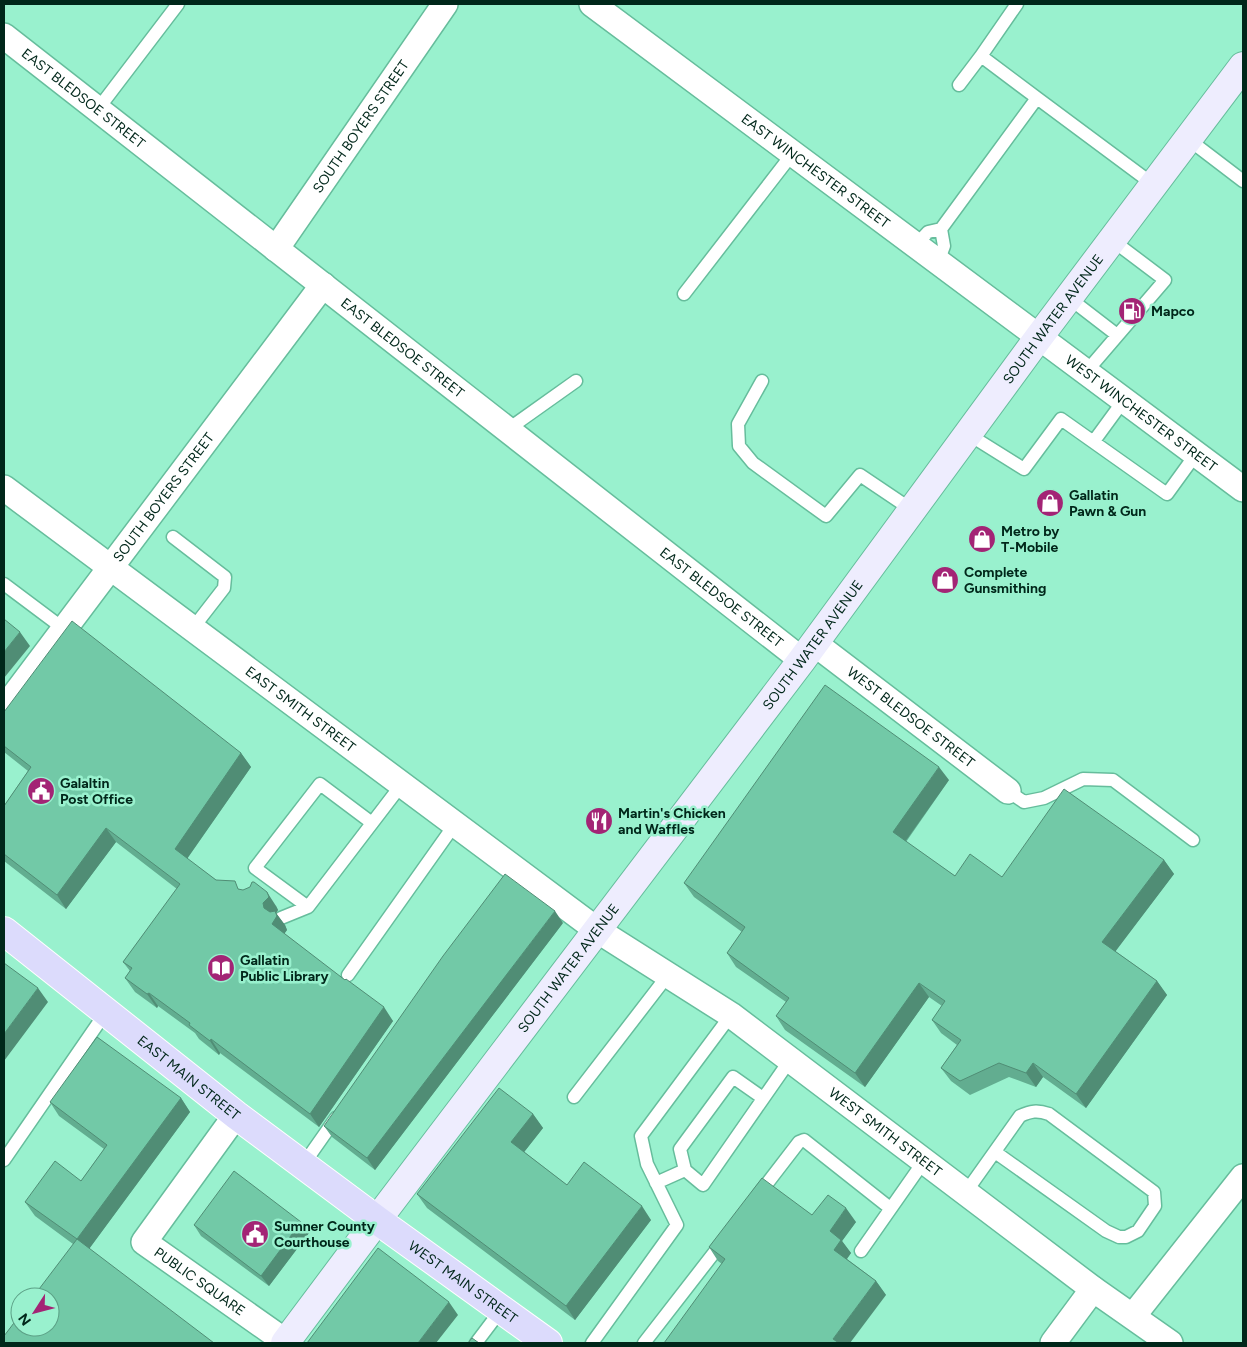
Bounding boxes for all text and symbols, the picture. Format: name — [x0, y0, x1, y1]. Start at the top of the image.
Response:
street label: EAST BLEDSOE STREET — [18, 45, 149, 152]
street label: SOUTH BOYERS STREET — [309, 57, 413, 196]
street label: EAST WINCHESTER STREET — [738, 110, 893, 232]
street label: SOUTH WATER AVENUE — [999, 251, 1107, 387]
street label: EAST BLEDSOE STREET — [337, 295, 468, 402]
fuel station icon: Mapco — [1117, 296, 1147, 326]
place label: Mapco — [1151, 303, 1195, 320]
street label: WEST WINCHESTER STREET — [1062, 352, 1220, 476]
street label: SOUTH BOYERS STREET — [110, 429, 218, 566]
place label: Gallatin Pawn & Gun — [1069, 487, 1146, 520]
shop icon: Gallatin Pawn & Gun — [1035, 488, 1065, 518]
place label: Metro by T-Mobile — [1001, 523, 1060, 556]
shop icon: Metro by T-Mobile — [967, 524, 997, 554]
street label: EAST BLEDSOE STREET — [656, 544, 787, 651]
place label: Complete Gunsmithing — [964, 564, 1046, 597]
shop icon: Complete Gunsmithing — [930, 565, 960, 595]
street label: SOUTH WATER AVENUE — [759, 577, 867, 714]
street label: EAST SMITH STREET — [242, 663, 359, 756]
street label: WEST BLEDSOE STREET — [844, 663, 978, 772]
place label: Galaltin Post Office — [60, 775, 133, 808]
public building icon: Galaltin Post Office — [26, 776, 56, 806]
place label: Martin's Chicken and Waffles — [618, 805, 726, 838]
restaurant icon: Martin's Chicken and Waffles — [584, 806, 614, 836]
street label: SOUTH WATER AVENUE — [514, 900, 623, 1036]
place label: Gallatin Public Library — [240, 952, 329, 985]
library icon: Gallatin Public Library — [206, 953, 236, 983]
street label: EAST MAIN STREET — [134, 1032, 244, 1124]
street label: WEST SMITH STREET — [825, 1084, 945, 1181]
place label: Sumner County Courthouse — [274, 1218, 376, 1251]
public building icon: Sumner County Courthouse — [240, 1219, 270, 1249]
street label: WEST MAIN STREET — [405, 1237, 521, 1327]
street label: PUBLIC SQUARE — [151, 1244, 248, 1319]
north arrow — [10, 1287, 60, 1337]
text: N — [15, 1310, 35, 1329]

